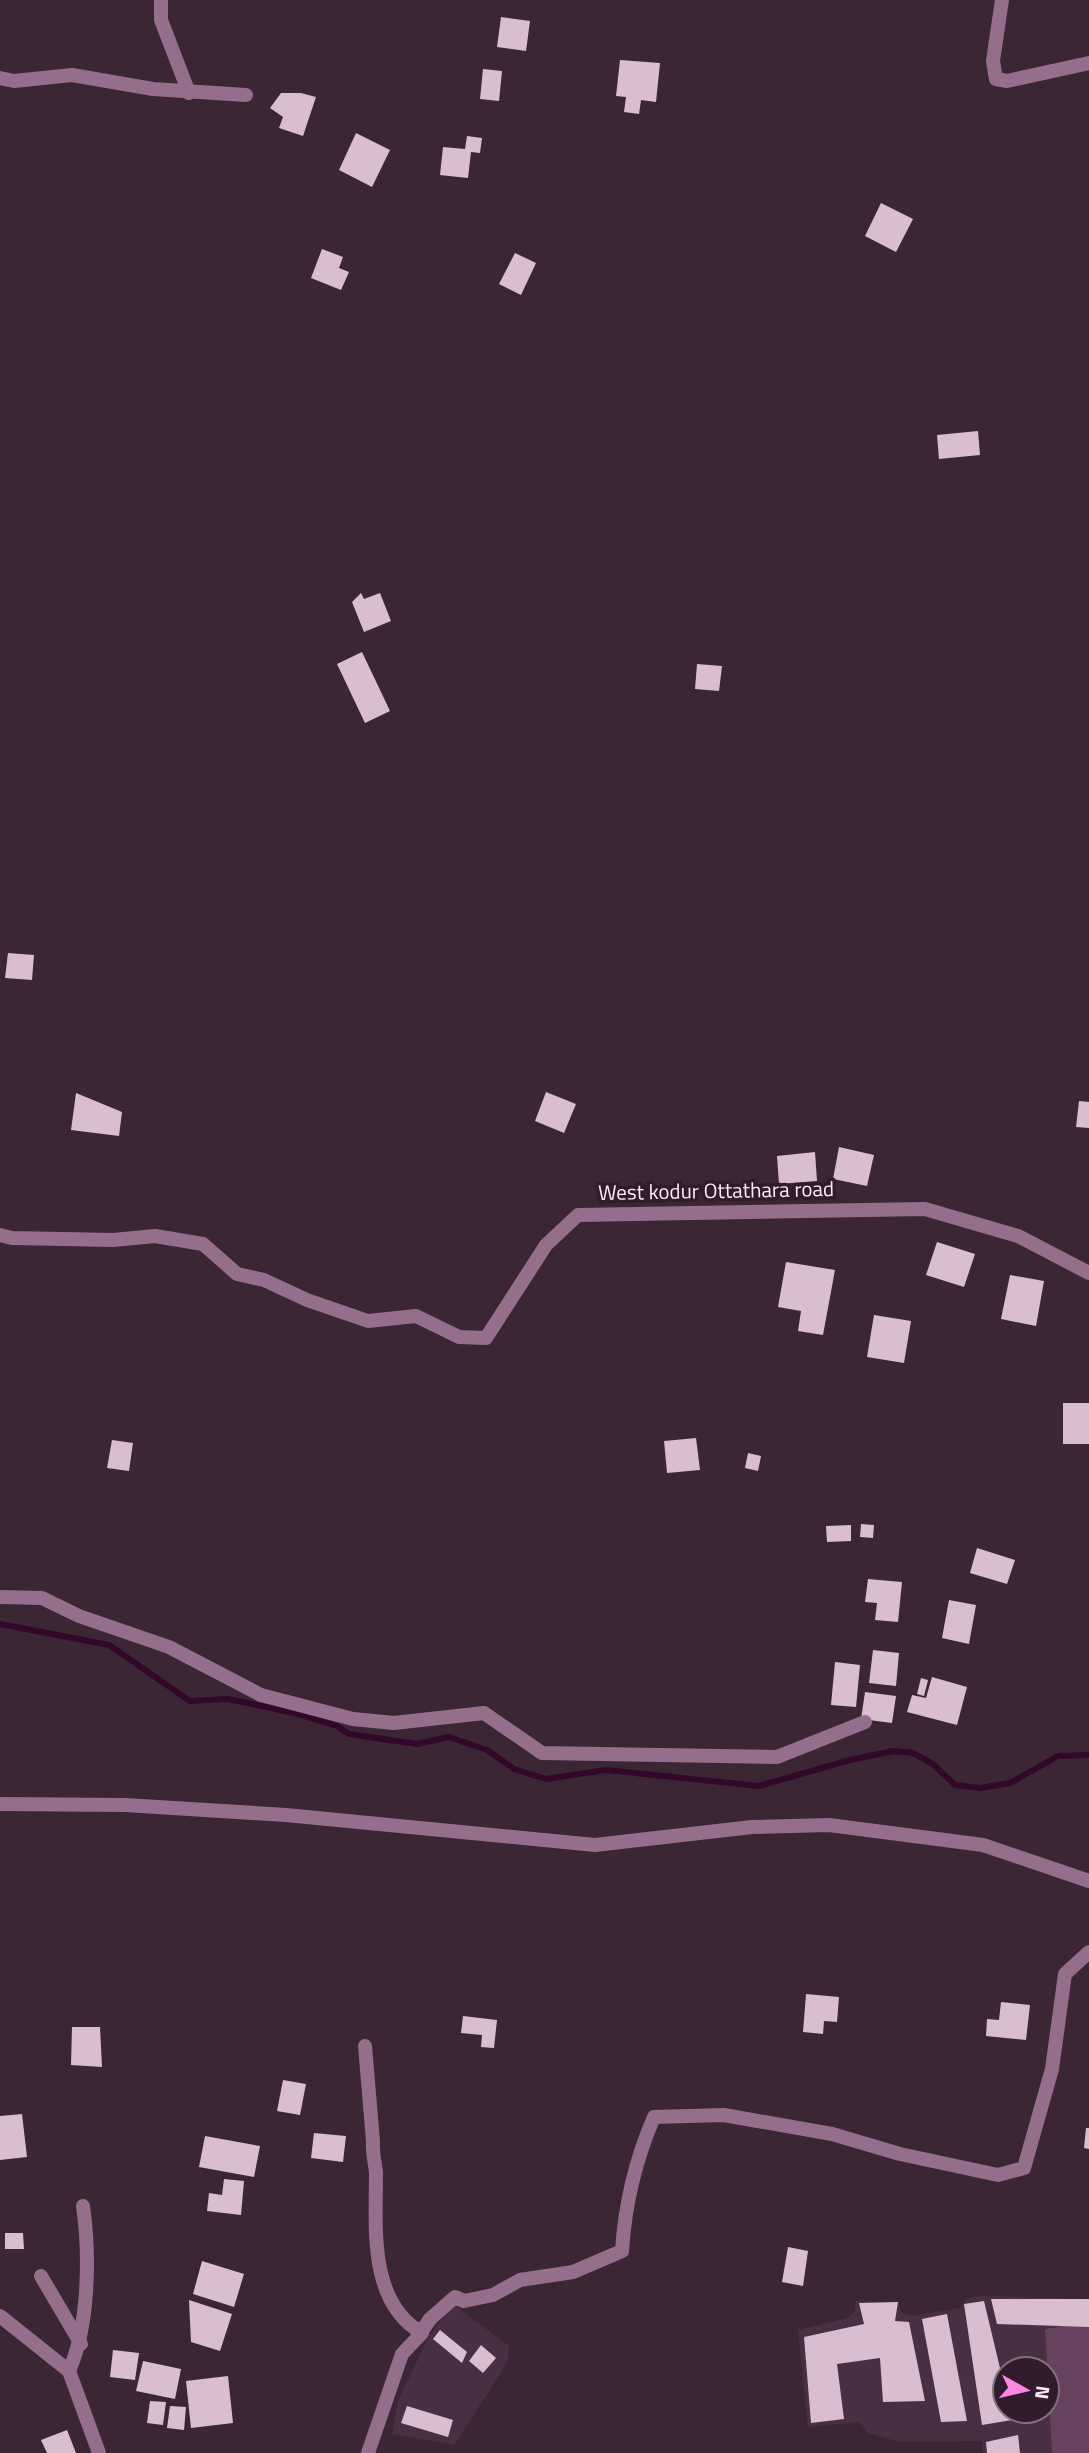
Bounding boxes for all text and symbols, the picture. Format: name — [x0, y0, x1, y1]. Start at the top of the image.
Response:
street label: West kodur Ottathara road — [598, 1172, 834, 1208]
north arrow — [991, 2355, 1061, 2425]
text: N — [1028, 2384, 1059, 2401]

